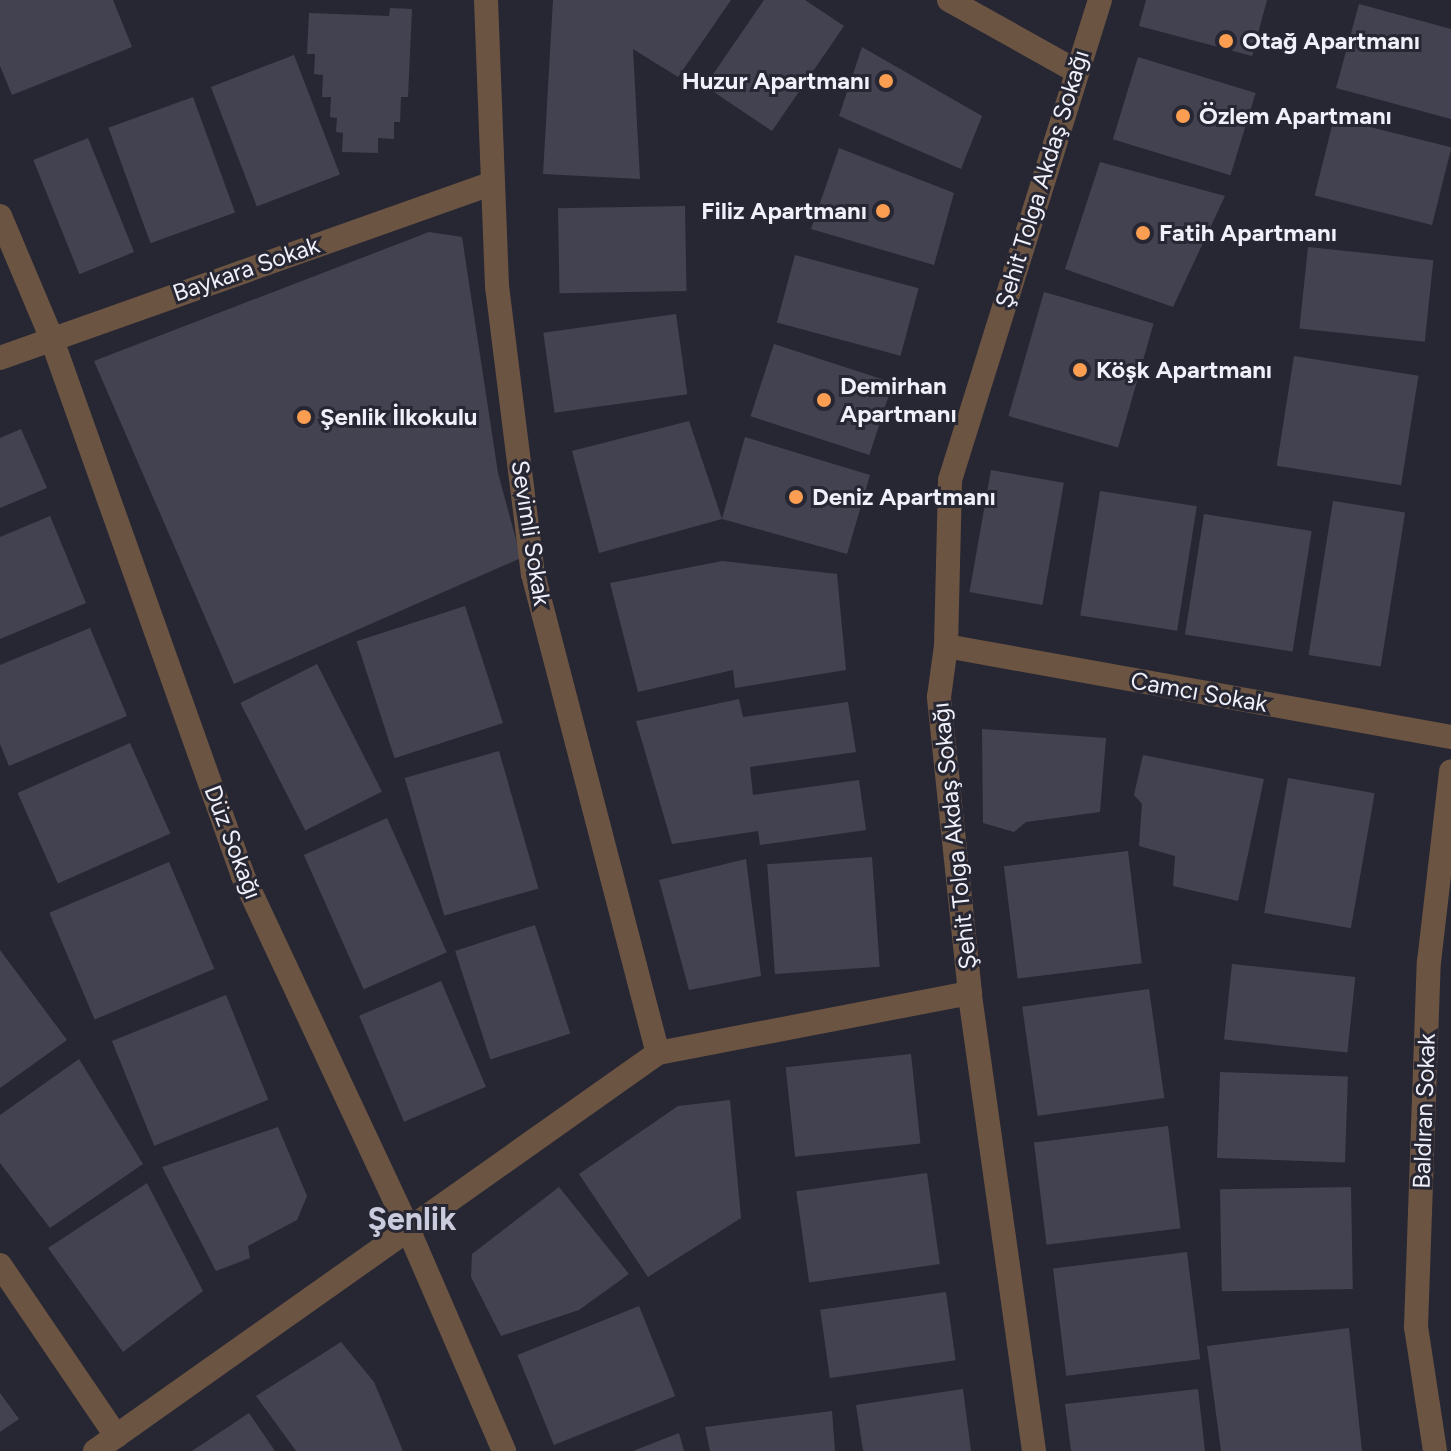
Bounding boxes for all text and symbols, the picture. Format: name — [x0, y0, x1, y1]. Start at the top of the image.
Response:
place label: Otağ Apartmanı — [1242, 27, 1420, 55]
marker: Otağ Apartmanı — [1217, 32, 1235, 50]
street label: Şehit Tolga Akdaş Sokağı — [989, 47, 1095, 311]
place label: Huzur Apartmanı — [682, 67, 870, 95]
marker: Huzur Apartmanı — [877, 72, 895, 90]
place label: Özlem Apartmanı — [1199, 102, 1392, 130]
marker: Özlem Apartmanı — [1174, 107, 1192, 125]
place label: Filiz Apartmanı — [701, 197, 867, 225]
marker: Filiz Apartmanı — [874, 202, 892, 220]
place label: Fatih Apartmanı — [1159, 219, 1337, 247]
marker: Fatih Apartmanı — [1134, 224, 1152, 242]
street label: Baykara Sokak — [169, 230, 323, 308]
place label: Köşk Apartmanı — [1096, 356, 1272, 384]
marker: Köşk Apartmanı — [1071, 361, 1089, 379]
place label: Demirhan Apartmanı — [840, 372, 957, 428]
marker: Demirhan Apartmanı — [815, 391, 833, 409]
place label: Şenlik İlkokulu — [320, 403, 477, 431]
marker: Şenlik İlkokulu — [295, 408, 313, 426]
street label: Sevimli Sokak — [505, 458, 557, 608]
place label: Deniz Apartmanı — [812, 483, 996, 511]
marker: Deniz Apartmanı — [787, 488, 805, 506]
street label: Camcı Sokak — [1128, 666, 1270, 718]
street label: Şehit Tolga Akdaş Sokağı — [926, 701, 982, 971]
street label: Düz Sokağı — [198, 781, 268, 903]
street label: Baldıran Sokak — [1407, 1033, 1441, 1189]
district label: Şenlik — [368, 1200, 456, 1238]

